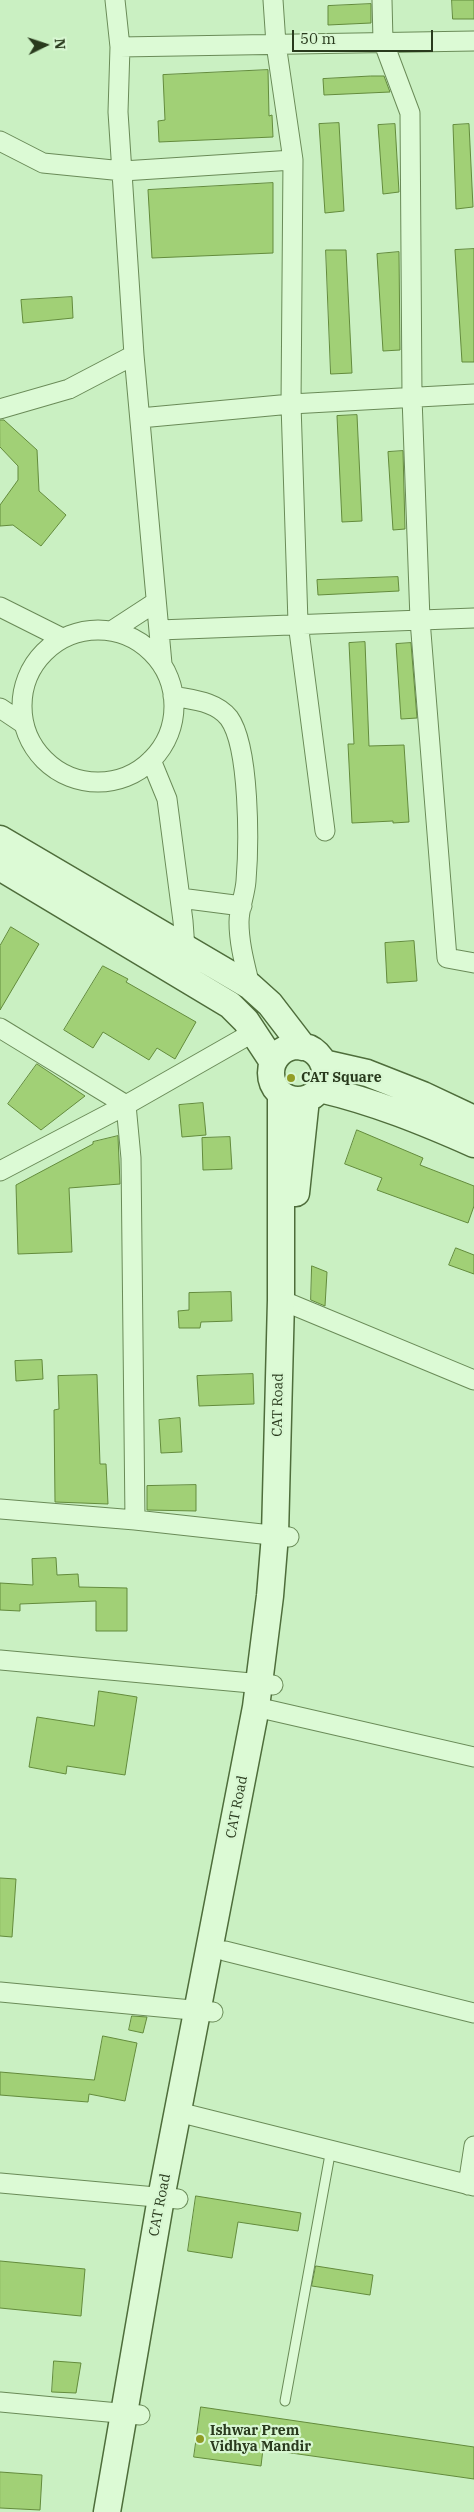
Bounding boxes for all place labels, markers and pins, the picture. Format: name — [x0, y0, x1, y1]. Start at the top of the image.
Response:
place label: CAT Square — [301, 1070, 382, 1086]
marker: CAT Square — [285, 1072, 297, 1084]
place label: Ishwar Prem Vidhya Mandir — [210, 2423, 311, 2456]
marker: Ishwar Prem Vidhya Mandir — [194, 2433, 206, 2445]

